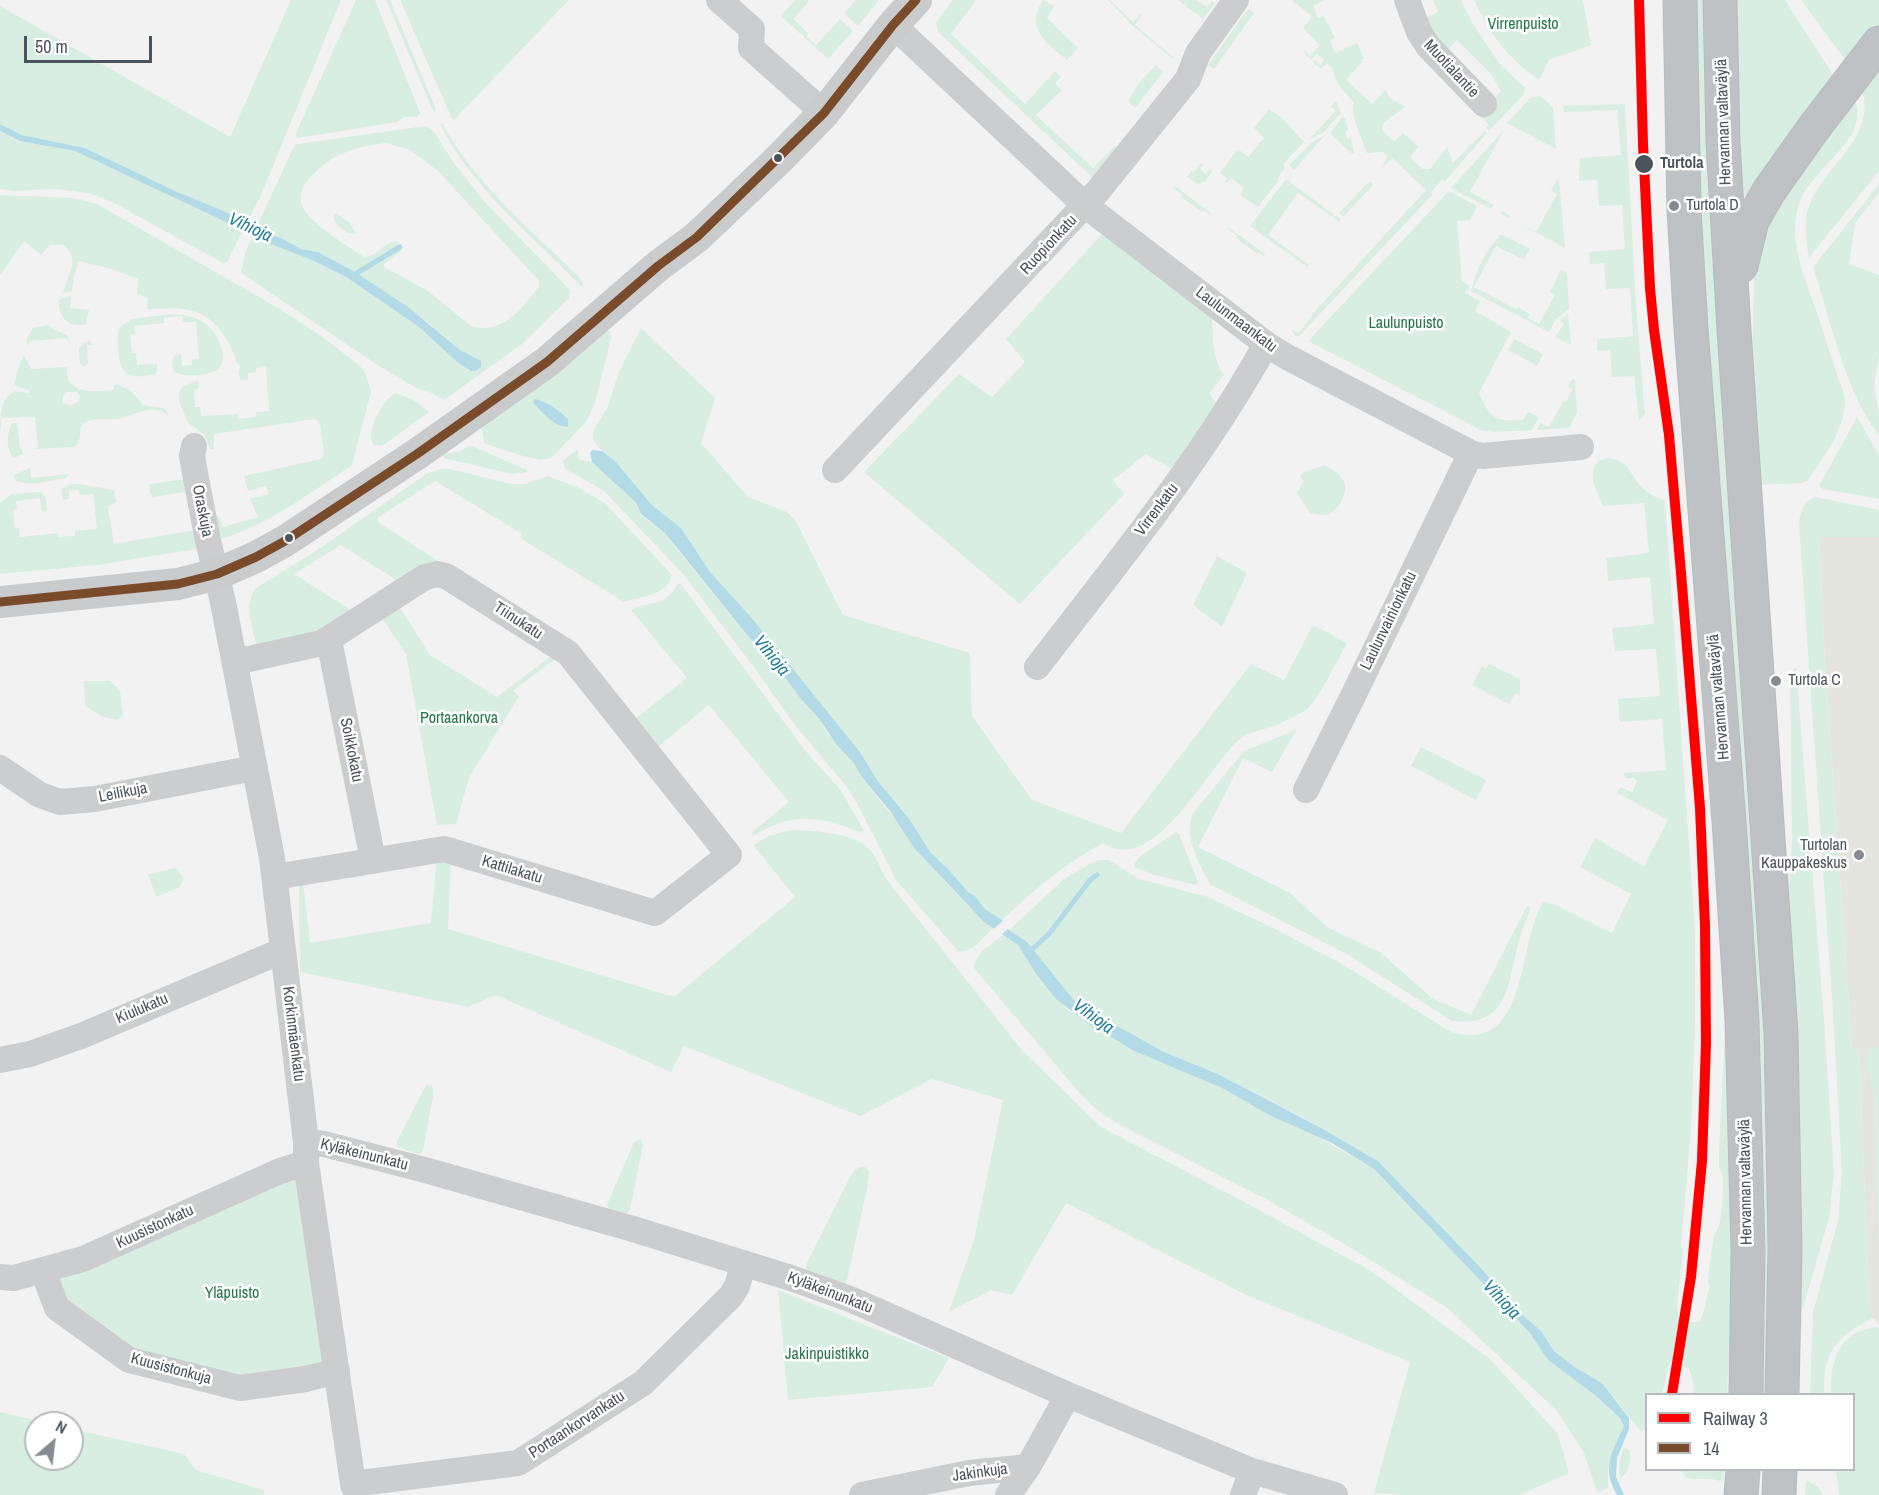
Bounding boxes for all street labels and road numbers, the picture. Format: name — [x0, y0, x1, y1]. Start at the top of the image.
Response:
street label: Muotialantie — [1419, 36, 1483, 102]
street label: Hervannan valtaväylä — [1712, 59, 1736, 185]
street label: Ruopionkatu — [1017, 211, 1081, 279]
street label: Laulunmaankatu — [1191, 283, 1281, 357]
street label: Virrenkatu — [1131, 480, 1183, 540]
street label: Oraskuja — [188, 483, 216, 539]
street label: Laulunvainionkatu — [1357, 569, 1421, 673]
street label: Tiinukatu — [490, 598, 546, 644]
street label: Hervannan valtaväylä — [1704, 633, 1734, 761]
street label: Soikkokatu — [335, 716, 367, 784]
street label: Leilikuja — [97, 779, 149, 807]
street label: Kattilakatu — [480, 852, 544, 888]
street label: Korkinmäenkatu — [278, 985, 308, 1083]
street label: Kiulukatu — [113, 989, 171, 1029]
street label: Hervannan valtaväylä — [1735, 1119, 1757, 1245]
street label: Kyläkeinunkatu — [318, 1135, 410, 1175]
street label: Kuusistonkatu — [113, 1201, 197, 1253]
street label: Kyläkeinunkatu — [785, 1268, 875, 1318]
street label: Kuusistonkuja — [129, 1349, 213, 1389]
street label: Portaankorvankatu — [526, 1387, 628, 1463]
street label: Jakinkuja — [951, 1460, 1009, 1486]

